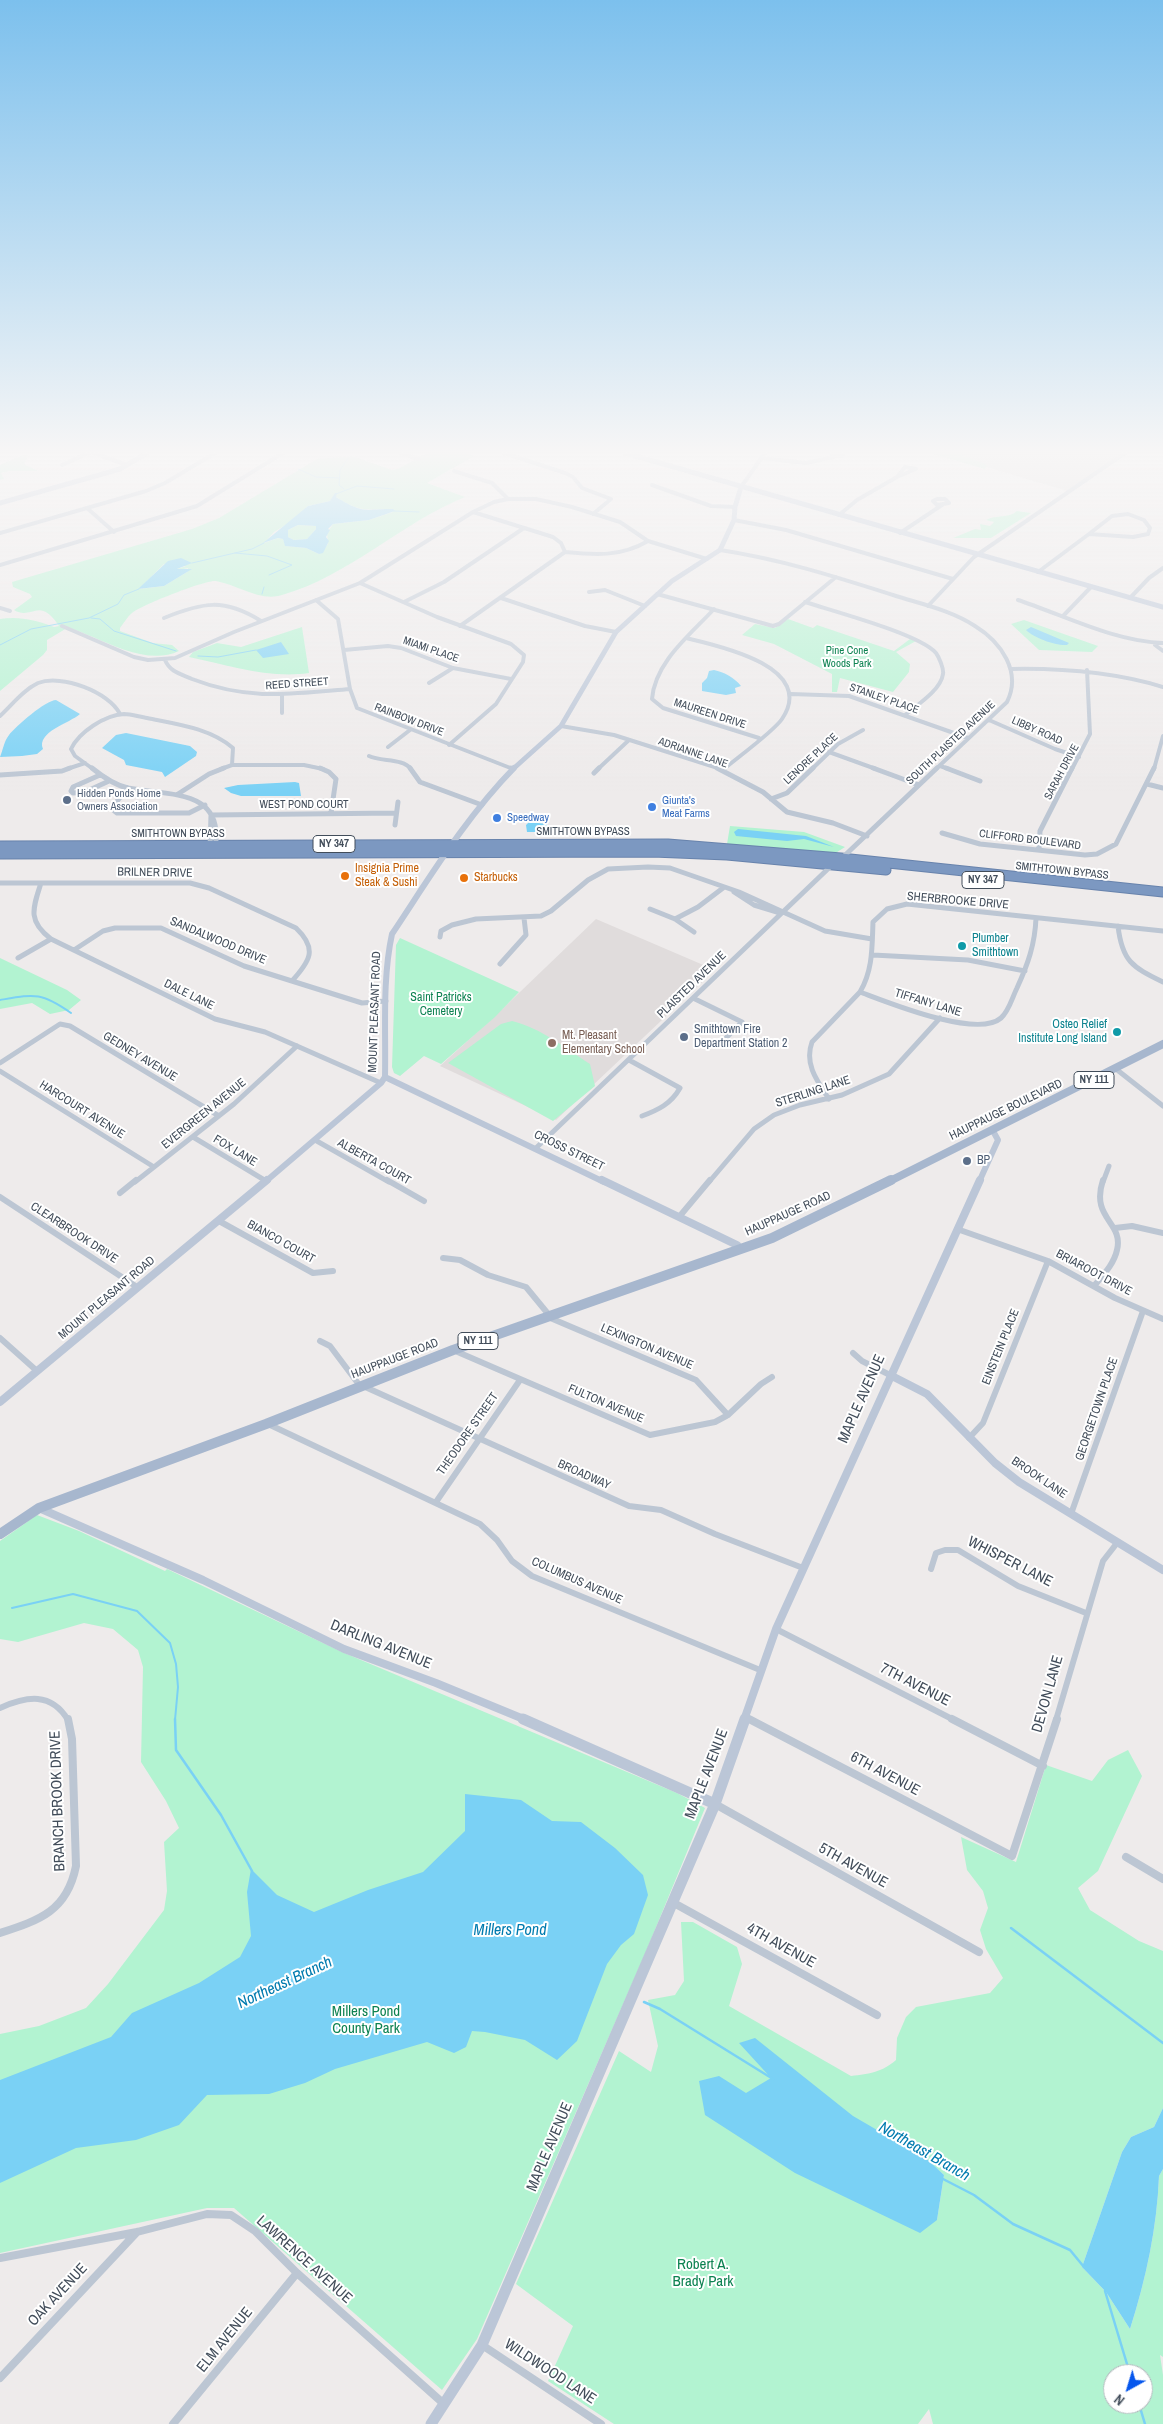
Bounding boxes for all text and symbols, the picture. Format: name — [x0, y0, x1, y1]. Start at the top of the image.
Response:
street label: MIAMI PLACE — [401, 634, 461, 666]
park label: Pine Cone Woods Park — [823, 644, 871, 670]
street label: REED STREET — [265, 675, 329, 693]
street label: STANLEY PLACE — [848, 681, 920, 717]
street label: MAUREEN DRIVE — [672, 696, 748, 732]
street label: SOUTH PLAISTED AVENUE — [904, 698, 998, 788]
street label: RAINBOW DRIVE — [372, 701, 446, 739]
street label: LIBBY ROAD — [1010, 714, 1064, 748]
street label: LENORE PLACE — [781, 731, 841, 787]
street label: ADRIANNE LANE — [656, 735, 730, 771]
street label: SARAH DRIVE — [1042, 742, 1082, 802]
place label: Hidden Ponds Home Owners Association — [77, 787, 161, 813]
marker: Hidden Ponds Home Owners Association — [61, 794, 73, 806]
place label: Giunta's Meat Farms — [662, 794, 710, 820]
street label: WEST POND COURT — [259, 798, 349, 812]
marker: Giunta's Meat Farms — [646, 801, 658, 813]
place label: Speedway — [507, 811, 549, 825]
marker: Speedway — [491, 812, 503, 824]
street label: SMITHTOWN BYPASS — [536, 825, 630, 839]
street label: SMITHTOWN BYPASS — [131, 827, 225, 841]
street label: CLIFFORD BOULEVARD — [978, 827, 1082, 853]
road number: NY 347 — [313, 836, 355, 852]
street label: SMITHTOWN BYPASS — [1015, 860, 1109, 882]
place label: Insignia Prime Steak & Sushi — [355, 862, 419, 890]
street label: BRILNER DRIVE — [117, 865, 193, 881]
marker: Insignia Prime Steak & Sushi — [339, 870, 351, 882]
place label: Starbucks — [474, 871, 518, 885]
marker: Starbucks — [458, 872, 470, 884]
road number: NY 347 — [962, 872, 1004, 888]
street label: SHERBROOKE DRIVE — [906, 889, 1010, 913]
street label: SANDALWOOD DRIVE — [168, 914, 268, 968]
place label: Plumber Smithtown — [972, 932, 1018, 960]
marker: Plumber Smithtown — [956, 940, 968, 952]
street label: PLAISTED AVENUE — [655, 949, 729, 1021]
street label: MOUNT PLEASANT ROAD — [366, 951, 384, 1073]
street label: DALE LANE — [162, 977, 216, 1013]
street label: TIFFANY LANE — [893, 986, 963, 1020]
park label: Saint Patricks Cemetery — [410, 991, 472, 1019]
place label: Osteo Relief Institute Long Island — [1018, 1018, 1107, 1046]
place label: Smithtown Fire Department Station 2 — [694, 1023, 788, 1051]
marker: Osteo Relief Institute Long Island — [1111, 1026, 1123, 1038]
street label: GEDNEY AVENUE — [100, 1029, 180, 1085]
place label: Mt. Pleasant Elementary School — [562, 1029, 645, 1057]
marker: Smithtown Fire Department Station 2 — [678, 1031, 690, 1043]
marker: Mt. Pleasant Elementary School — [546, 1037, 558, 1049]
road number: NY 111 — [1074, 1072, 1114, 1088]
street label: STERLING LANE — [774, 1073, 852, 1111]
street label: EVERGREEN AVENUE — [159, 1076, 249, 1152]
street label: HAUPPAUGE BOULEVARD — [947, 1076, 1065, 1144]
street label: HARCOURT AVENUE — [37, 1078, 127, 1142]
street label: CROSS STREET — [531, 1128, 607, 1174]
street label: FOX LANE — [210, 1132, 260, 1170]
street label: ALBERTA COURT — [335, 1136, 413, 1188]
place label: BP — [977, 1154, 990, 1168]
marker: BP — [961, 1155, 973, 1167]
street label: HAUPPAUGE ROAD — [743, 1189, 833, 1239]
street label: CLEARBROOK DRIVE — [28, 1199, 120, 1267]
street label: BIANCO COURT — [245, 1217, 317, 1267]
street label: BRIAROOT DRIVE — [1053, 1247, 1135, 1299]
street label: MOUNT PLEASANT ROAD — [56, 1253, 158, 1343]
street label: EINSTEIN PLACE — [979, 1307, 1023, 1387]
street label: LEXINGTON AVENUE — [599, 1321, 695, 1373]
road number: NY 111 — [458, 1332, 498, 1350]
street label: HAUPPAUGE ROAD — [349, 1336, 441, 1382]
street label: MAPLE AVENUE — [834, 1352, 890, 1446]
street label: GEORGETOWN PLACE — [1073, 1356, 1121, 1462]
street label: FULTON AVENUE — [566, 1382, 646, 1426]
street label: THEODORE STREET — [434, 1390, 502, 1478]
street label: BROOK LANE — [1008, 1454, 1070, 1502]
street label: BROADWAY — [555, 1457, 613, 1493]
street label: WHISPER LANE — [965, 1533, 1055, 1591]
street label: COLUMBUS AVENUE — [529, 1554, 625, 1608]
street label: DARLING AVENUE — [328, 1616, 434, 1674]
street label: DEVON LANE — [1028, 1653, 1068, 1735]
street label: 7TH AVENUE — [877, 1660, 953, 1710]
street label: MAPLE AVENUE — [682, 1727, 732, 1821]
street label: BRANCH BROOK DRIVE — [47, 1730, 69, 1872]
street label: 6TH AVENUE — [847, 1748, 923, 1800]
street label: 5TH AVENUE — [815, 1840, 891, 1892]
street label: 4TH AVENUE — [743, 1920, 819, 1972]
water label: Millers Pond — [474, 1921, 546, 1941]
water label: Northeast Branch — [235, 1953, 335, 2013]
park label: Millers Pond County Park — [332, 2003, 400, 2038]
street label: MAPLE AVENUE — [523, 2100, 577, 2194]
water label: Northeast Branch — [875, 2118, 973, 2186]
street label: LAWRENCE AVENUE — [253, 2212, 355, 2308]
park label: Robert A. Brady Park — [673, 2256, 733, 2291]
street label: OAK AVENUE — [24, 2260, 92, 2330]
street label: ELM AVENUE — [193, 2304, 257, 2376]
street label: WILDWOOD LANE — [501, 2336, 599, 2408]
north arrow — [1103, 2364, 1153, 2414]
text: N — [1110, 2390, 1128, 2409]

